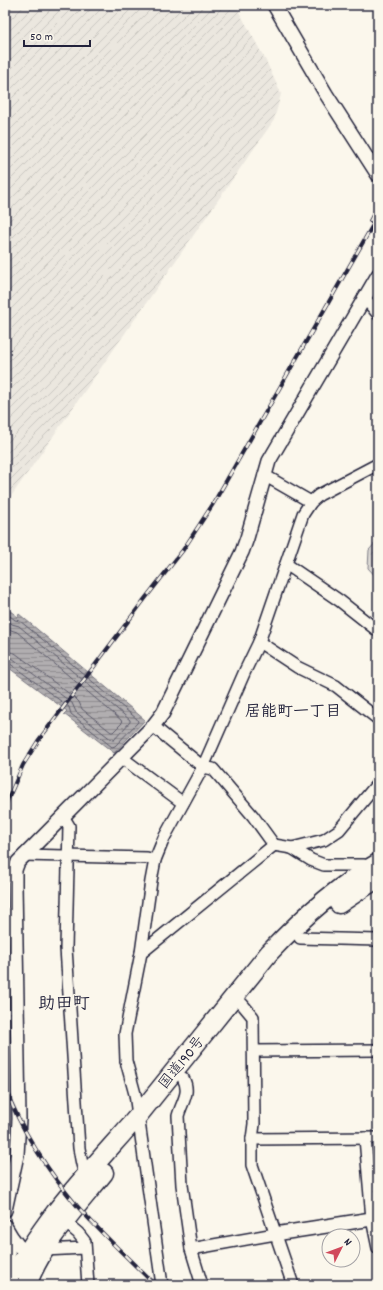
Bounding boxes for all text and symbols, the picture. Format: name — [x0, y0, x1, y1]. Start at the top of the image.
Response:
scale bar — [24, 22, 90, 48]
text: 50 m — [30, 29, 53, 46]
district label: 居能町一丁目 — [245, 701, 341, 724]
district label: 助田町 — [39, 993, 90, 1017]
street label: 国道190号 — [154, 1032, 211, 1095]
north arrow — [321, 1228, 361, 1268]
text: N — [339, 1235, 355, 1250]

